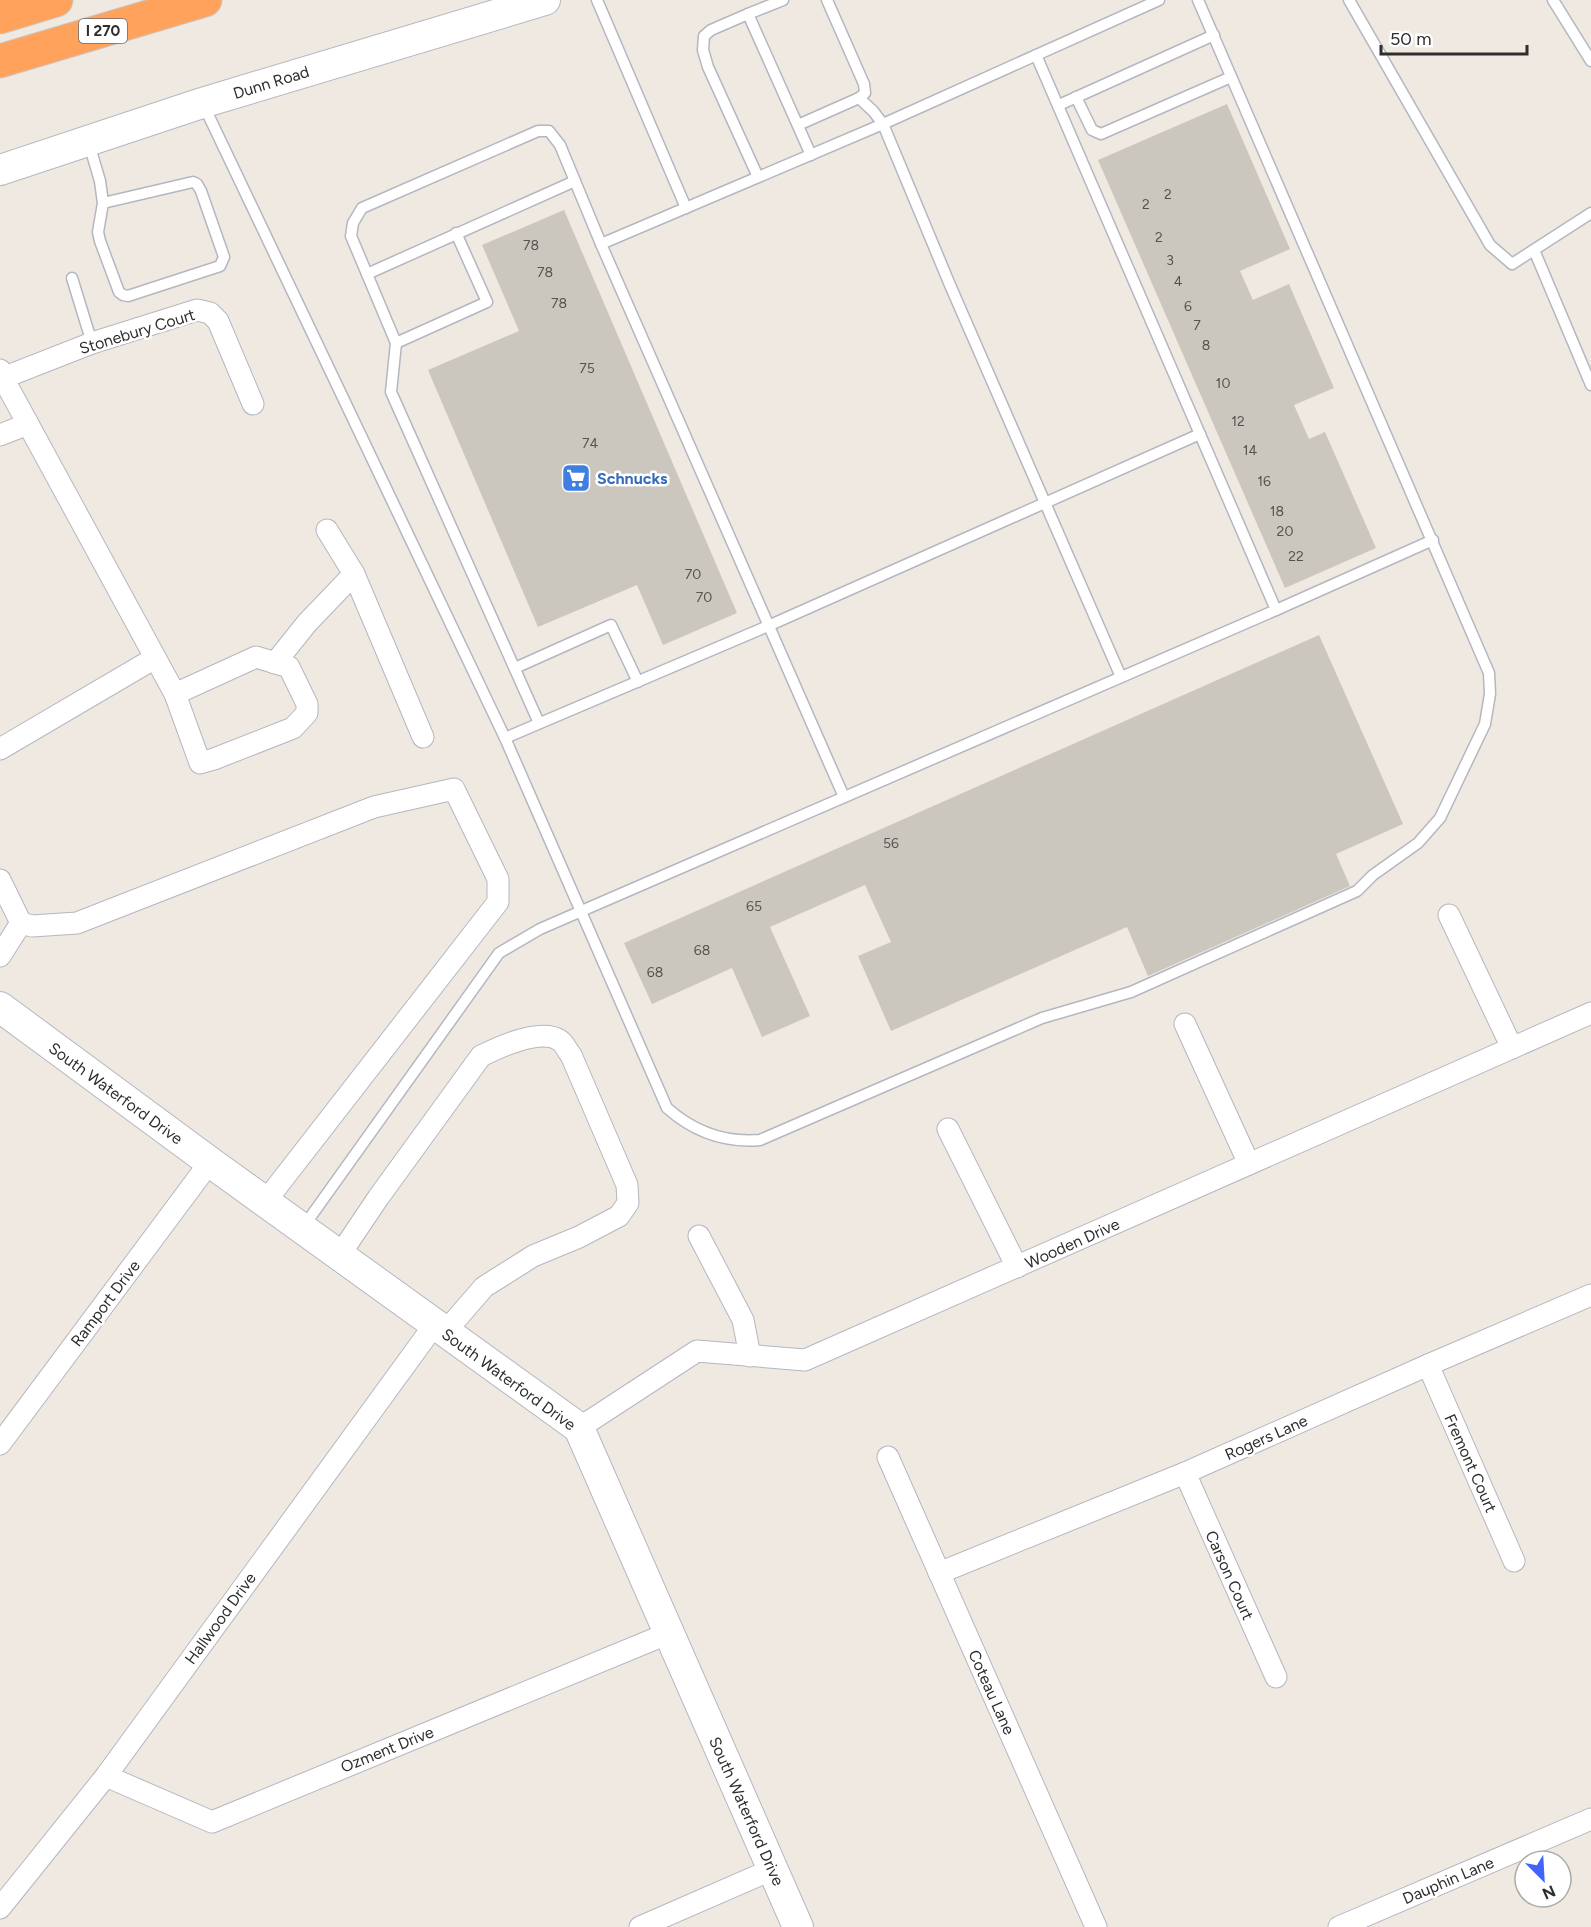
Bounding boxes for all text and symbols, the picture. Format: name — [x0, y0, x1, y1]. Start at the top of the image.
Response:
scale bar — [1381, 18, 1526, 56]
road number: I 270 — [79, 19, 127, 43]
text: 50 m — [1390, 28, 1432, 50]
street label: Dunn Road — [231, 62, 311, 103]
house number: 2 — [1164, 186, 1172, 203]
house number: 2 — [1142, 196, 1150, 213]
house number: 2 — [1155, 229, 1163, 246]
house number: 78 — [523, 237, 539, 254]
house number: 3 — [1166, 252, 1174, 269]
house number: 78 — [537, 264, 553, 281]
house number: 4 — [1174, 273, 1183, 290]
house number: 78 — [551, 295, 567, 312]
house number: 6 — [1184, 298, 1192, 315]
street label: Stonebury Court — [77, 305, 197, 358]
house number: 7 — [1193, 317, 1201, 334]
house number: 8 — [1202, 337, 1210, 354]
house number: 75 — [579, 360, 595, 377]
house number: 10 — [1216, 375, 1230, 392]
house number: 12 — [1231, 413, 1245, 430]
house number: 74 — [582, 435, 598, 452]
house number: 14 — [1243, 442, 1258, 459]
supermarket icon: Schnucks — [560, 462, 592, 494]
place label: Schnucks — [597, 469, 668, 488]
house number: 16 — [1257, 473, 1271, 490]
house number: 18 — [1270, 503, 1284, 520]
house number: 20 — [1277, 523, 1293, 540]
house number: 22 — [1288, 548, 1304, 565]
house number: 70 — [685, 566, 701, 583]
house number: 70 — [696, 589, 712, 606]
house number: 56 — [883, 835, 899, 852]
house number: 65 — [746, 898, 762, 915]
house number: 68 — [694, 942, 710, 959]
house number: 68 — [647, 964, 663, 981]
street label: South Waterford Drive — [45, 1038, 187, 1149]
street label: Wooden Drive — [1022, 1214, 1123, 1273]
street label: Ramport Drive — [67, 1256, 144, 1350]
street label: South Waterford Drive — [438, 1324, 580, 1435]
street label: Rogers Lane — [1222, 1411, 1311, 1464]
street label: Fremont Court — [1440, 1411, 1501, 1515]
street label: Carson Court — [1201, 1528, 1258, 1623]
street label: Hallwood Drive — [181, 1569, 260, 1668]
street label: Coteau Lane — [964, 1647, 1019, 1738]
street label: Ozment Drive — [338, 1722, 437, 1777]
street label: South Waterford Drive — [705, 1734, 788, 1889]
north arrow — [1513, 1849, 1573, 1909]
street label: Dauphin Lane — [1400, 1853, 1497, 1908]
text: N — [1539, 1881, 1558, 1903]

